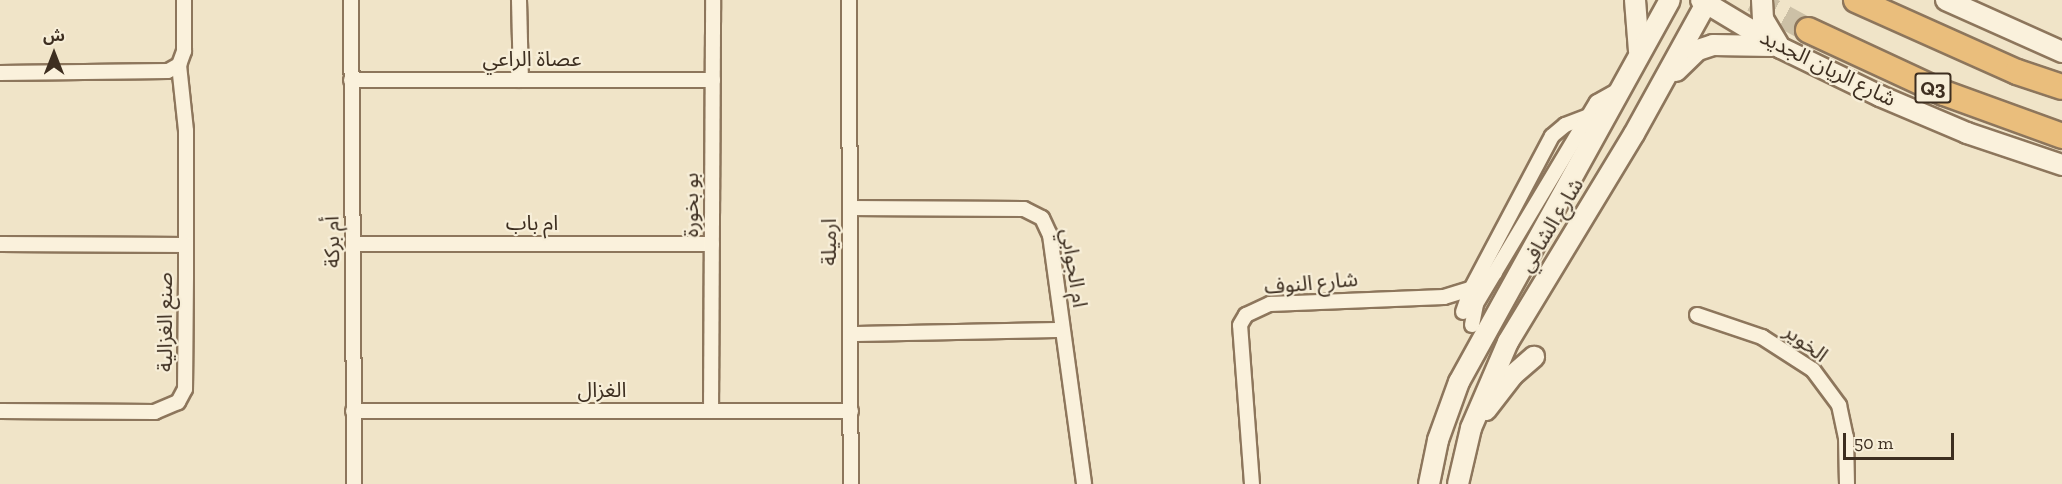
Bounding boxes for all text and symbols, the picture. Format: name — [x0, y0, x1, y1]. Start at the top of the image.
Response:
north arrow — [24, 24, 84, 84]
street label: شارع الريان الجديد — [1756, 24, 1900, 112]
text: ش — [43, 26, 65, 45]
street label: عصاة الراعي — [482, 46, 582, 72]
road number: Q3 — [1914, 71, 1952, 105]
street label: بو بخورة — [678, 173, 704, 237]
street label: شارع الشافي — [1513, 174, 1589, 276]
street label: ام باب — [506, 210, 558, 236]
street label: أم بركة — [319, 216, 345, 268]
street label: ارميلة — [816, 218, 842, 266]
street label: ام الجوابي — [1055, 227, 1093, 309]
street label: شارع النوف — [1263, 266, 1359, 300]
street label: صنع الغزالية — [152, 272, 178, 372]
street label: الخوير — [1779, 318, 1833, 368]
street label: الغزال — [578, 377, 626, 403]
scale bar — [1846, 421, 1957, 459]
text: 50 m — [1854, 432, 1893, 454]

